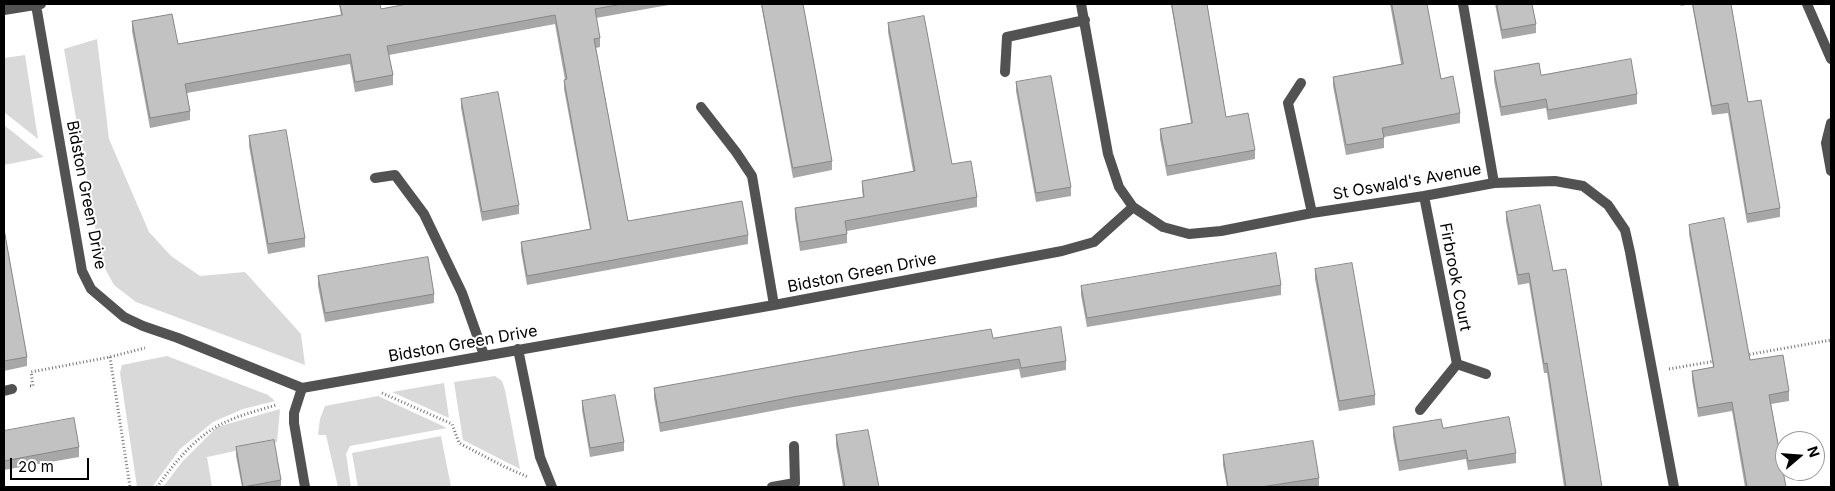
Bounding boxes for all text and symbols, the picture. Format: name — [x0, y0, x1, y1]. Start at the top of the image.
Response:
street label: Bidston Green Drive — [62, 119, 110, 271]
street label: St Oswald's Avenue — [1331, 159, 1483, 205]
street label: Firbrook Court — [1435, 221, 1475, 333]
street label: Bidston Green Drive — [786, 249, 938, 297]
street label: Bidston Green Drive — [387, 321, 539, 367]
north arrow — [1775, 431, 1825, 481]
text: N — [1804, 444, 1824, 459]
scale bar — [12, 448, 91, 480]
text: 20 m — [18, 457, 54, 476]

